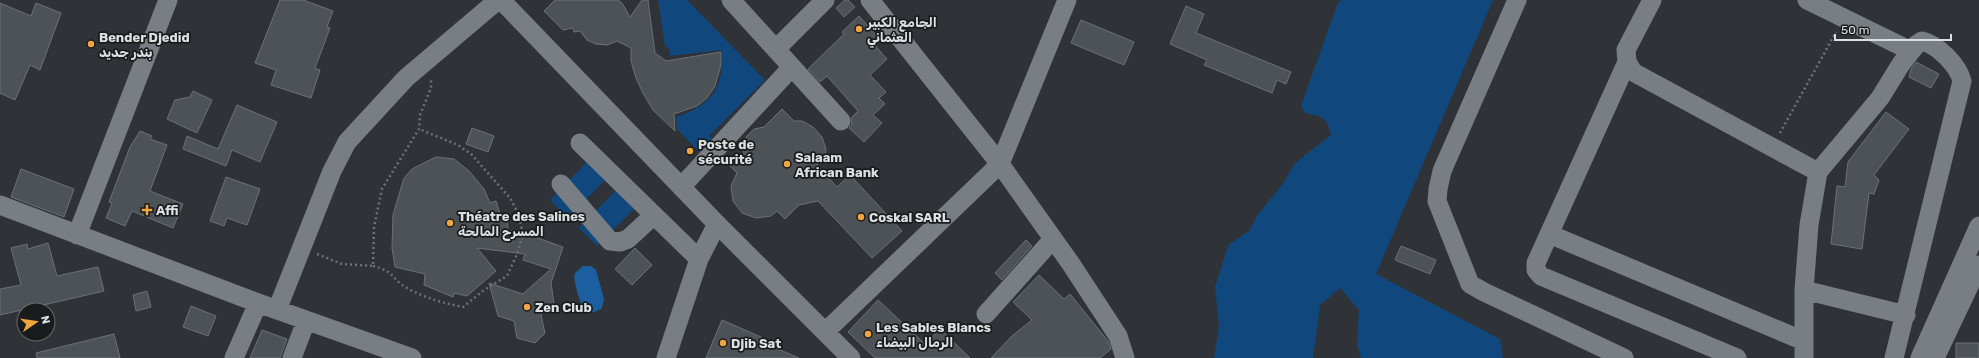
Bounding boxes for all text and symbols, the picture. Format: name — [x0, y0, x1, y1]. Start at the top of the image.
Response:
place label: الجامع الكبير العثماني — [866, 15, 937, 48]
scale bar — [1835, 16, 1951, 42]
text: 50 m — [1841, 23, 1869, 37]
marker: الجامع الكبير العثماني — [854, 24, 864, 34]
place label: Bender Djedid بندر جديد — [99, 30, 190, 60]
marker: Bender Djedid بندر جديد — [86, 39, 96, 49]
place label: Poste de sécurité — [698, 137, 755, 167]
marker: Poste de sécurité — [685, 146, 695, 156]
place label: Salaam African Bank — [795, 150, 879, 180]
marker: Salaam African Bank — [782, 159, 792, 169]
place label: Affi — [156, 203, 179, 218]
marker: Affi — [141, 204, 153, 216]
place label: Théatre des Salines المسرح المالحة — [458, 209, 585, 241]
place label: Coskal SARL — [869, 210, 950, 225]
marker: Coskal SARL — [856, 212, 866, 222]
marker: Théatre des Salines المسرح المالحة — [445, 218, 455, 228]
place label: Zen Club — [535, 300, 592, 315]
north arrow — [16, 302, 56, 342]
marker: Zen Club — [522, 302, 532, 312]
text: N — [38, 315, 52, 325]
place label: Les Sables Blancs الرمال البيضاء — [876, 320, 991, 350]
marker: Les Sables Blancs الرمال البيضاء — [863, 329, 873, 339]
place label: Djib Sat — [731, 336, 781, 351]
marker: Djib Sat — [718, 338, 728, 348]

